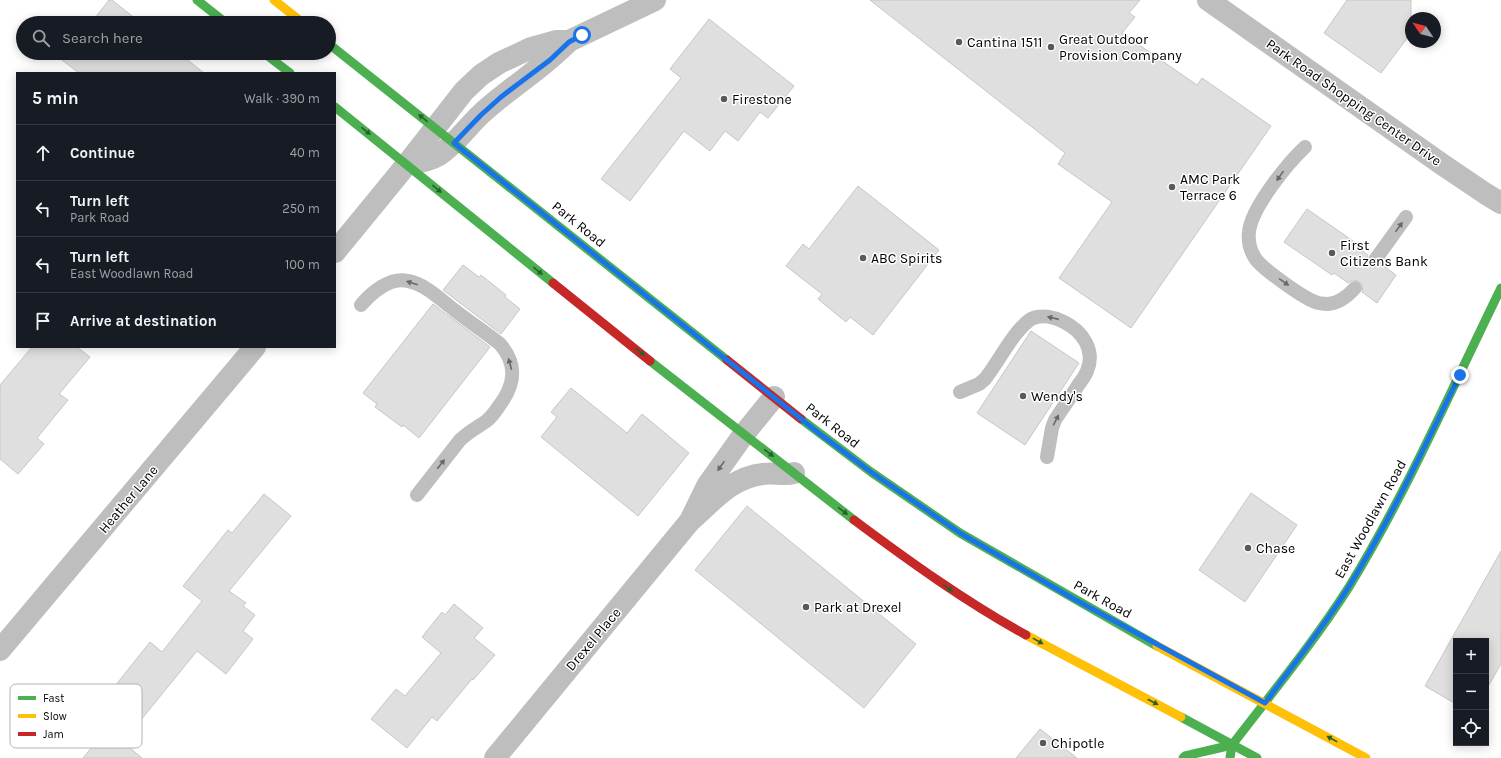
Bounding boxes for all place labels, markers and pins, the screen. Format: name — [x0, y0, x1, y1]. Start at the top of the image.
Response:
place label: Great Outdoor Provision Company — [1059, 31, 1182, 64]
place label: Cantina 1511 — [967, 34, 1042, 51]
marker: Cantina 1511 — [954, 37, 964, 47]
marker: Great Outdoor Provision Company — [1046, 42, 1056, 52]
place label: Firestone — [732, 91, 792, 108]
marker: Firestone — [719, 94, 729, 104]
place label: AMC Park Terrace 6 — [1180, 171, 1240, 204]
marker: AMC Park Terrace 6 — [1167, 182, 1177, 192]
place label: First Citizens Bank — [1340, 237, 1428, 270]
marker: First Citizens Bank — [1327, 248, 1337, 258]
place label: ABC Spirits — [871, 250, 942, 267]
marker: ABC Spirits — [858, 253, 868, 263]
place label: Wendy's — [1031, 388, 1083, 405]
marker: Wendy's — [1018, 391, 1028, 401]
place label: Chase — [1256, 540, 1295, 557]
marker: Chase — [1243, 543, 1253, 553]
place label: Park at Drexel — [814, 599, 902, 616]
marker: Park at Drexel — [801, 602, 811, 612]
place label: Chipotle — [1051, 735, 1104, 752]
marker: Chipotle — [1038, 738, 1048, 748]

